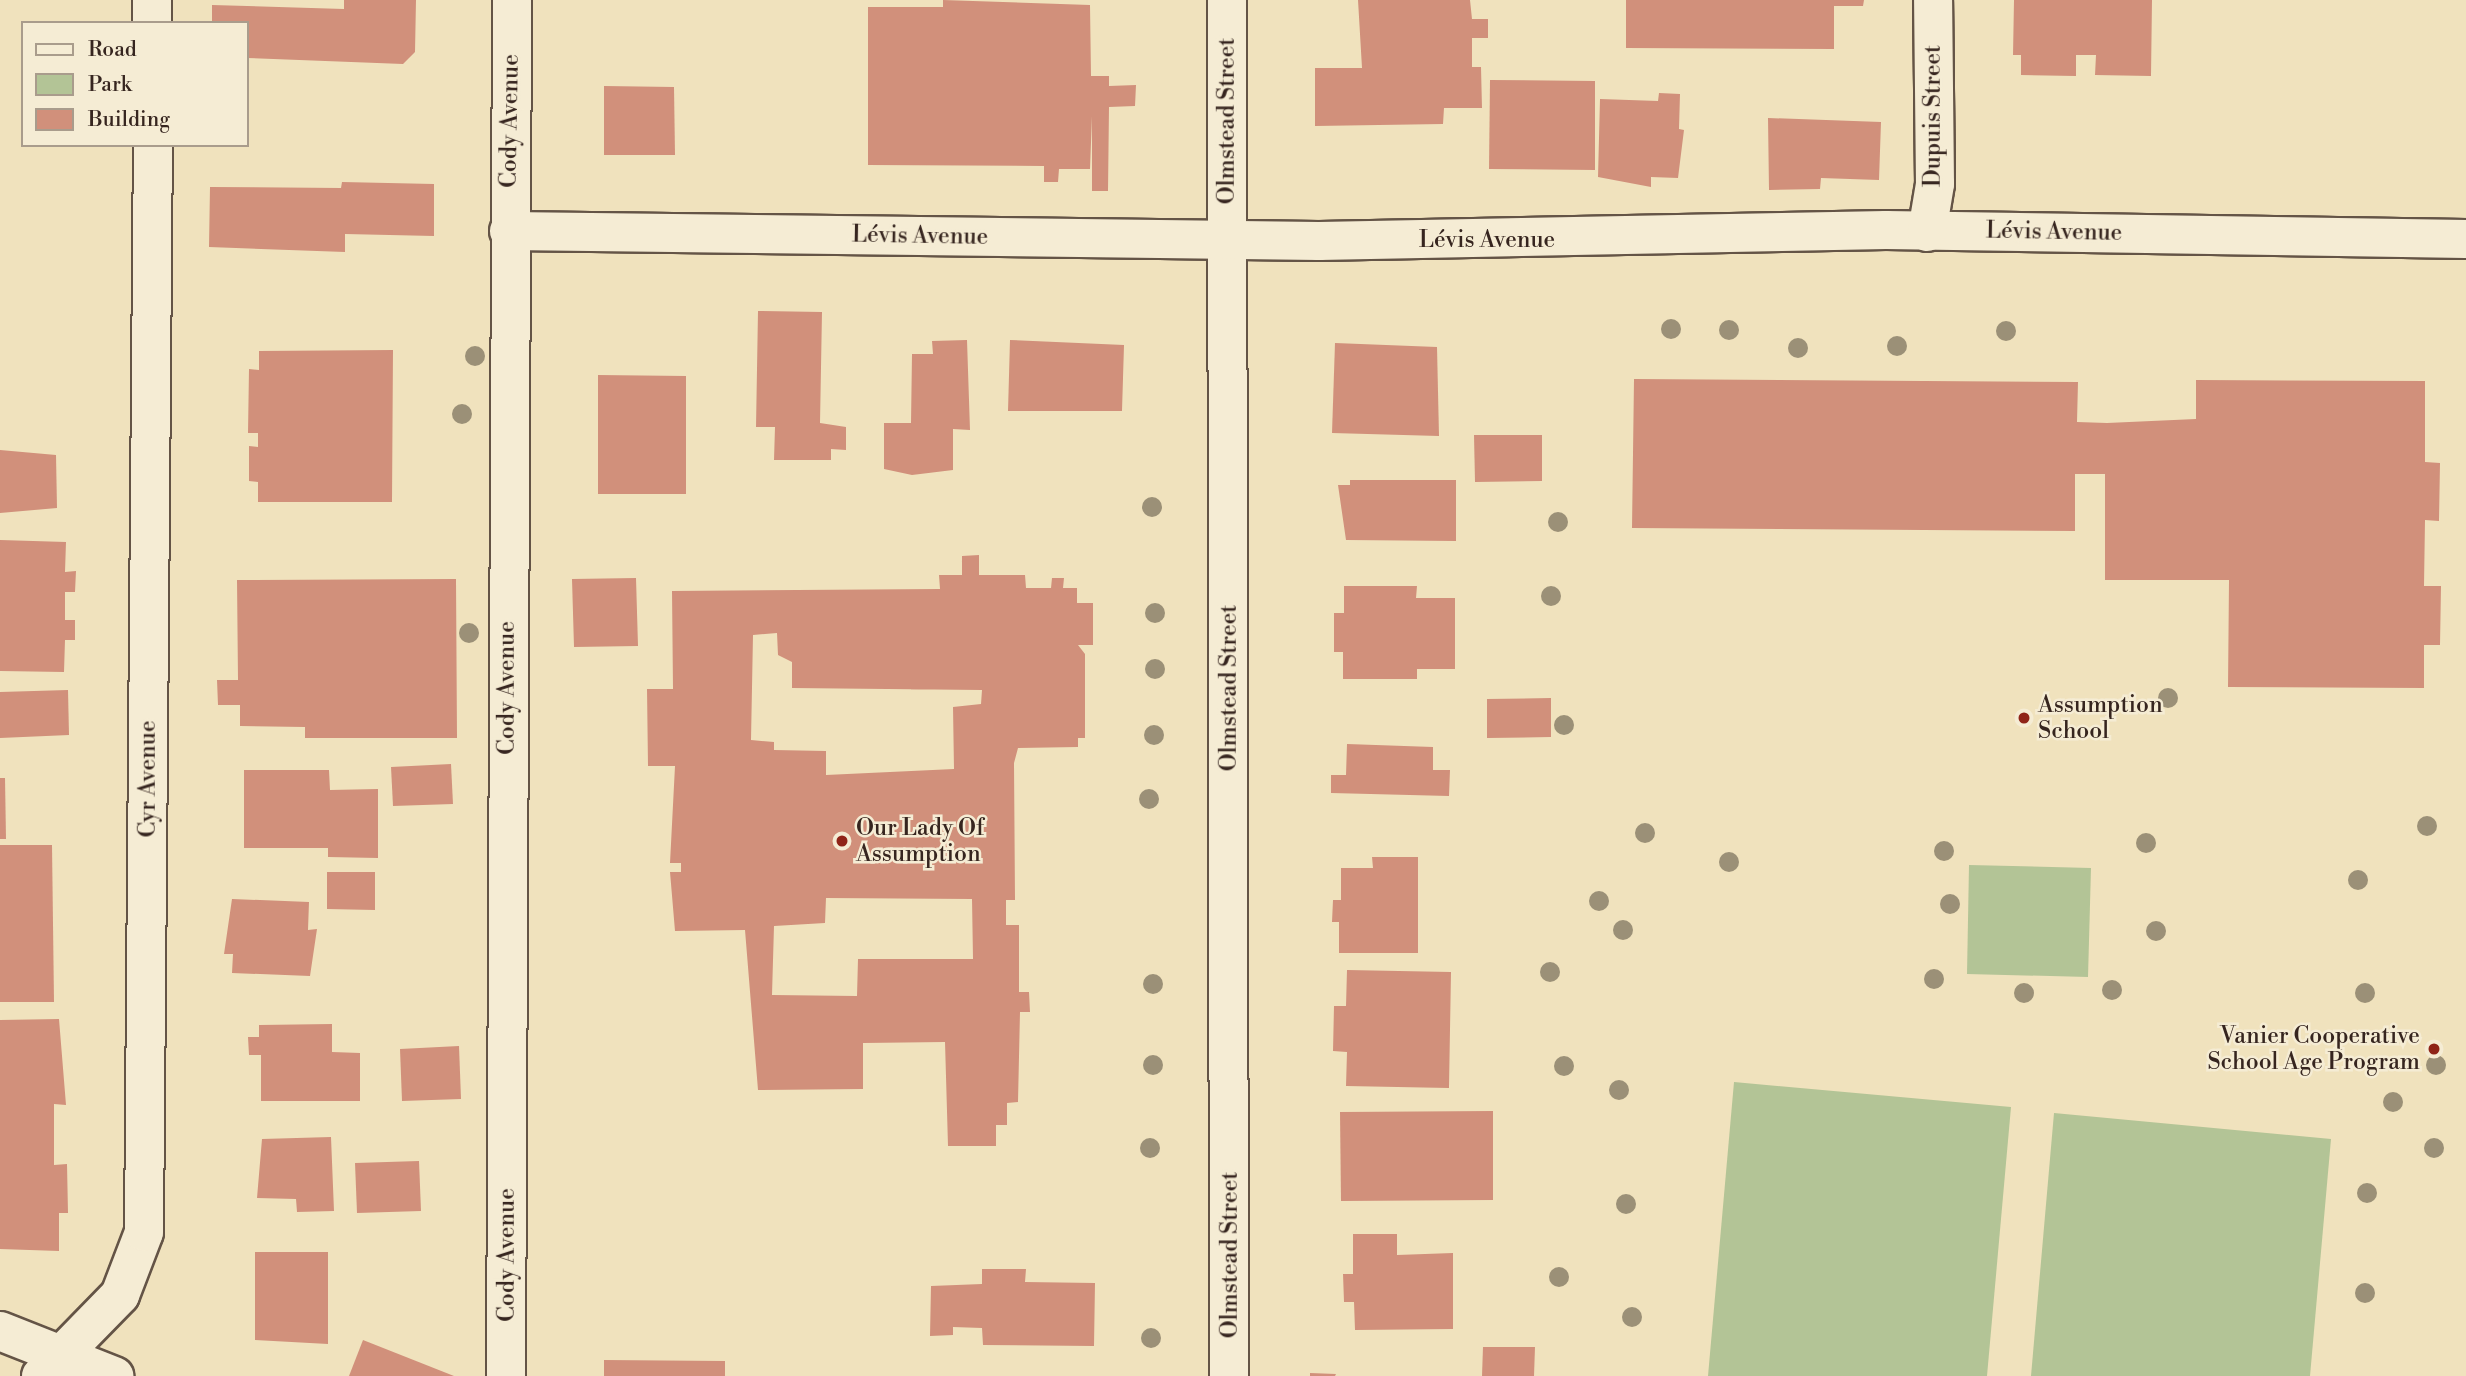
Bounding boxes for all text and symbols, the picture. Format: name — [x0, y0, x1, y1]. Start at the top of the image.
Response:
legend — [21, 21, 248, 147]
text: Road — [88, 37, 137, 63]
street label: Olmstead Street — [1213, 38, 1241, 204]
street label: Dupuis Street — [1919, 45, 1947, 187]
street label: Cody Avenue — [495, 54, 525, 188]
text: Park — [88, 72, 132, 98]
text: Building — [88, 107, 170, 133]
street label: Lévis Avenue — [1986, 217, 2122, 247]
street label: Lévis Avenue — [852, 221, 988, 251]
street label: Lévis Avenue — [1419, 226, 1555, 254]
street label: Olmstead Street — [1215, 605, 1243, 771]
street label: Cody Avenue — [493, 621, 521, 755]
place label: Assumption School — [2038, 691, 2163, 745]
marker: Assumption School — [2016, 710, 2032, 726]
street label: Cyr Avenue — [134, 720, 162, 838]
place label: Our Lady Of Assumption — [856, 814, 984, 868]
marker: Our Lady Of Assumption — [834, 833, 850, 849]
place label: Vanier Cooperative School Age Program — [2207, 1022, 2420, 1076]
marker: Vanier Cooperative School Age Program — [2426, 1041, 2442, 1057]
street label: Olmstead Street — [1216, 1172, 1244, 1338]
street label: Cody Avenue — [493, 1188, 521, 1322]

